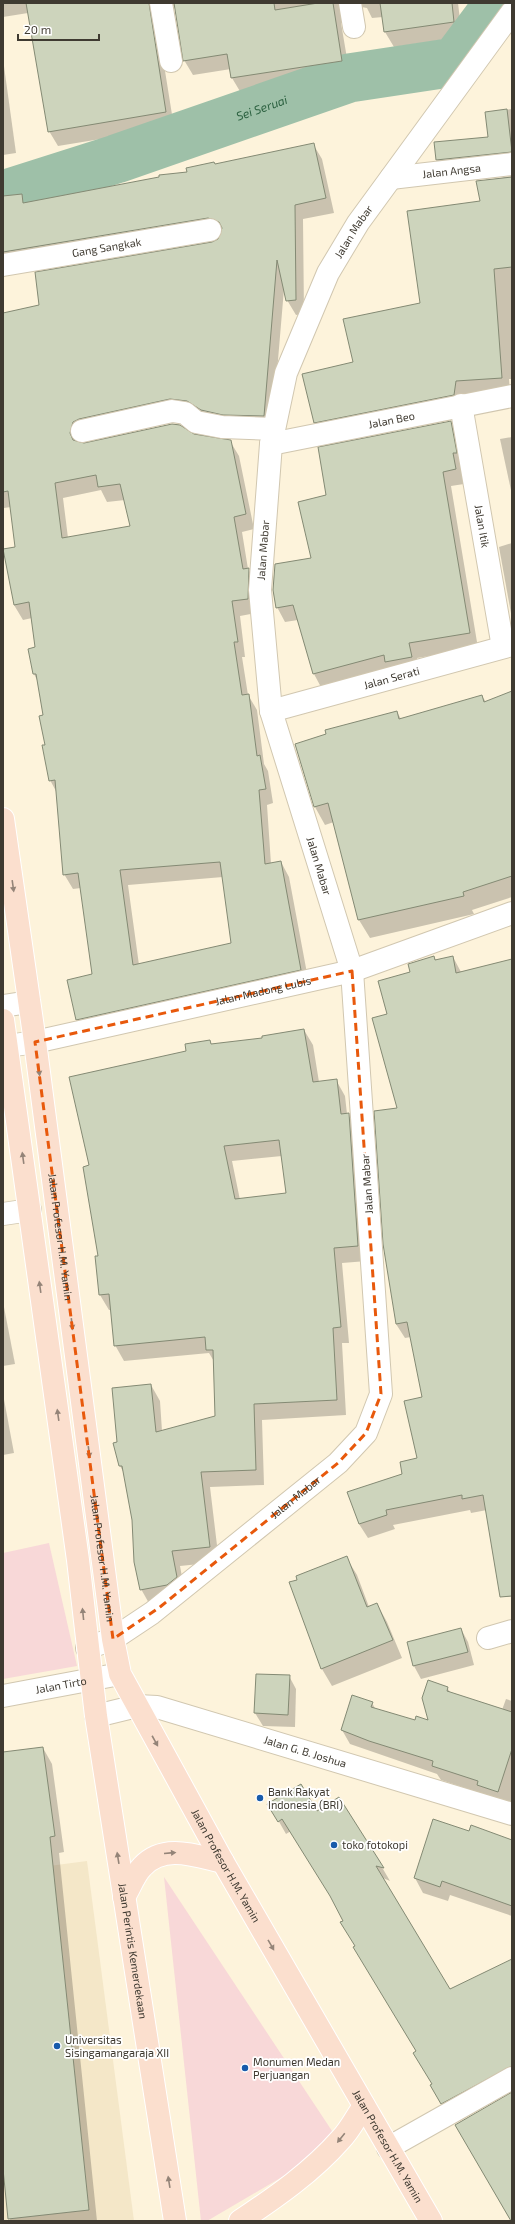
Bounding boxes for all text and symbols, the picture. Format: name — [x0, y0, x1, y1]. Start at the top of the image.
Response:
scale bar — [18, 16, 99, 42]
text: 20 m — [24, 22, 51, 36]
water label: Sei Seruai — [234, 92, 289, 123]
street label: Jalan Angsa — [422, 161, 481, 180]
street label: Jalan Mabar — [331, 202, 375, 260]
street label: Gang Sangkak — [71, 235, 142, 259]
street label: Jalan Beo — [367, 409, 416, 430]
street label: Jalan Itik — [472, 504, 493, 549]
street label: Jalan Mabar — [254, 519, 271, 581]
street label: Jalan Serati — [362, 664, 421, 691]
street label: Jalan Mabar — [304, 835, 335, 897]
one-way arrow — [10, 879, 16, 892]
street label: Jalan Madong Lubis — [214, 973, 312, 1007]
one-way arrow — [36, 1064, 42, 1076]
one-way arrow — [20, 1152, 26, 1164]
street label: Jalan Mabar — [358, 1153, 375, 1215]
street label: Jalan Profesor H.M. Yamin — [46, 1173, 76, 1301]
one-way arrow — [37, 1280, 43, 1293]
one-way arrow — [69, 1317, 75, 1330]
one-way arrow — [55, 1409, 61, 1421]
one-way arrow — [86, 1446, 92, 1458]
street label: Jalan Mabar — [268, 1472, 323, 1521]
street label: Jalan Profesor H.M. Yamin — [88, 1494, 118, 1623]
one-way arrow — [80, 1608, 87, 1620]
street label: Jalan Tirto — [34, 1673, 88, 1696]
street label: Jalan G. B. Joshua — [262, 1733, 348, 1770]
one-way arrow — [152, 1735, 159, 1747]
place label: Bank Rakyat Indonesia (BRI) — [268, 1785, 343, 1811]
marker: Bank Rakyat Indonesia (BRI) — [255, 1793, 265, 1803]
street label: Jalan Profesor H.M. Yamin — [189, 1806, 263, 1924]
place label: toko fotokopi — [342, 1838, 408, 1851]
marker: toko fotokopi — [329, 1840, 339, 1850]
one-way arrow — [164, 1850, 176, 1857]
one-way arrow — [115, 1852, 121, 1865]
street label: Jalan Perintis Kemerdekaan — [116, 1882, 150, 2020]
one-way arrow — [267, 1939, 274, 1950]
place label: Universitas Sisingamangaraja XII — [65, 2033, 169, 2060]
marker: Universitas Sisingamangaraja XII — [52, 2041, 62, 2051]
place label: Monumen Medan Perjuangan — [253, 2055, 340, 2082]
marker: Monumen Medan Perjuangan — [240, 2063, 250, 2073]
street label: Jalan Profesor H.M. Yamin — [350, 2087, 426, 2205]
one-way arrow — [337, 2133, 346, 2144]
one-way arrow — [166, 2176, 172, 2189]

